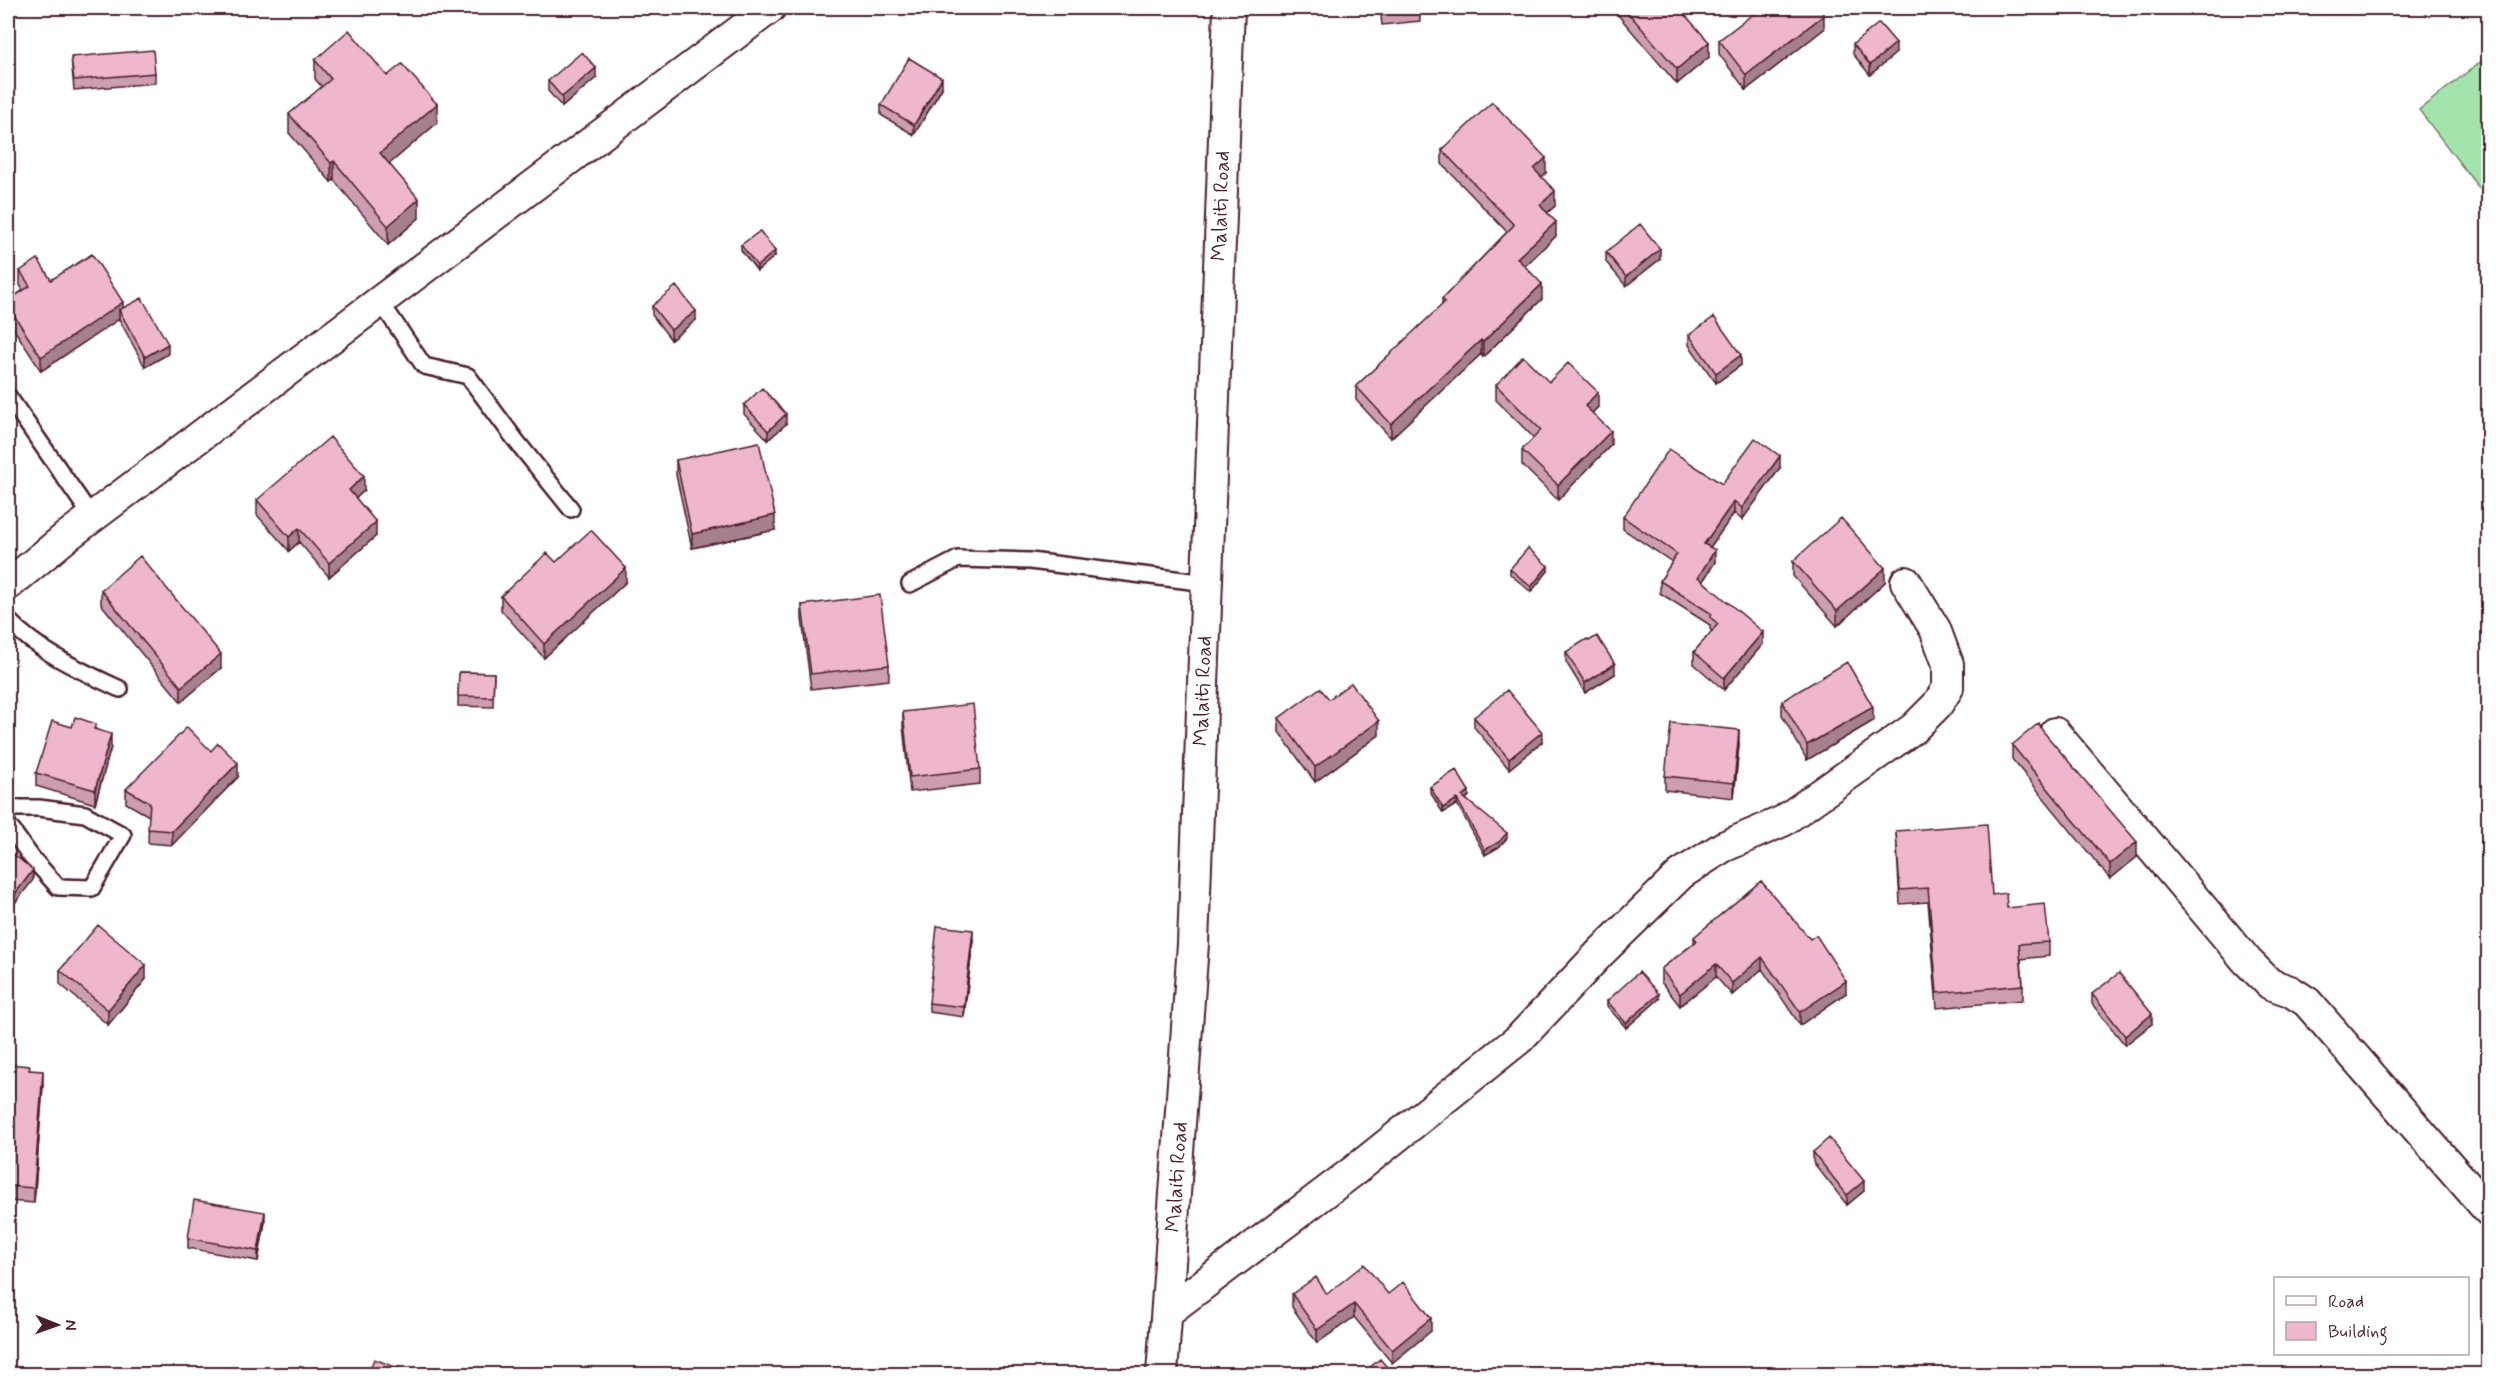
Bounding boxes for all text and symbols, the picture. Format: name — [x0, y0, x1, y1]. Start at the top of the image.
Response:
street label: Malaiti Road — [1205, 150, 1237, 262]
street label: Malaiti Road — [1187, 635, 1219, 747]
street label: Malaiti Road — [1159, 1121, 1195, 1233]
legend — [2274, 1277, 2469, 1355]
text: Road — [2328, 1290, 2364, 1314]
north arrow — [27, 1295, 87, 1355]
text: N — [60, 1320, 81, 1331]
text: Building — [2328, 1320, 2388, 1346]

